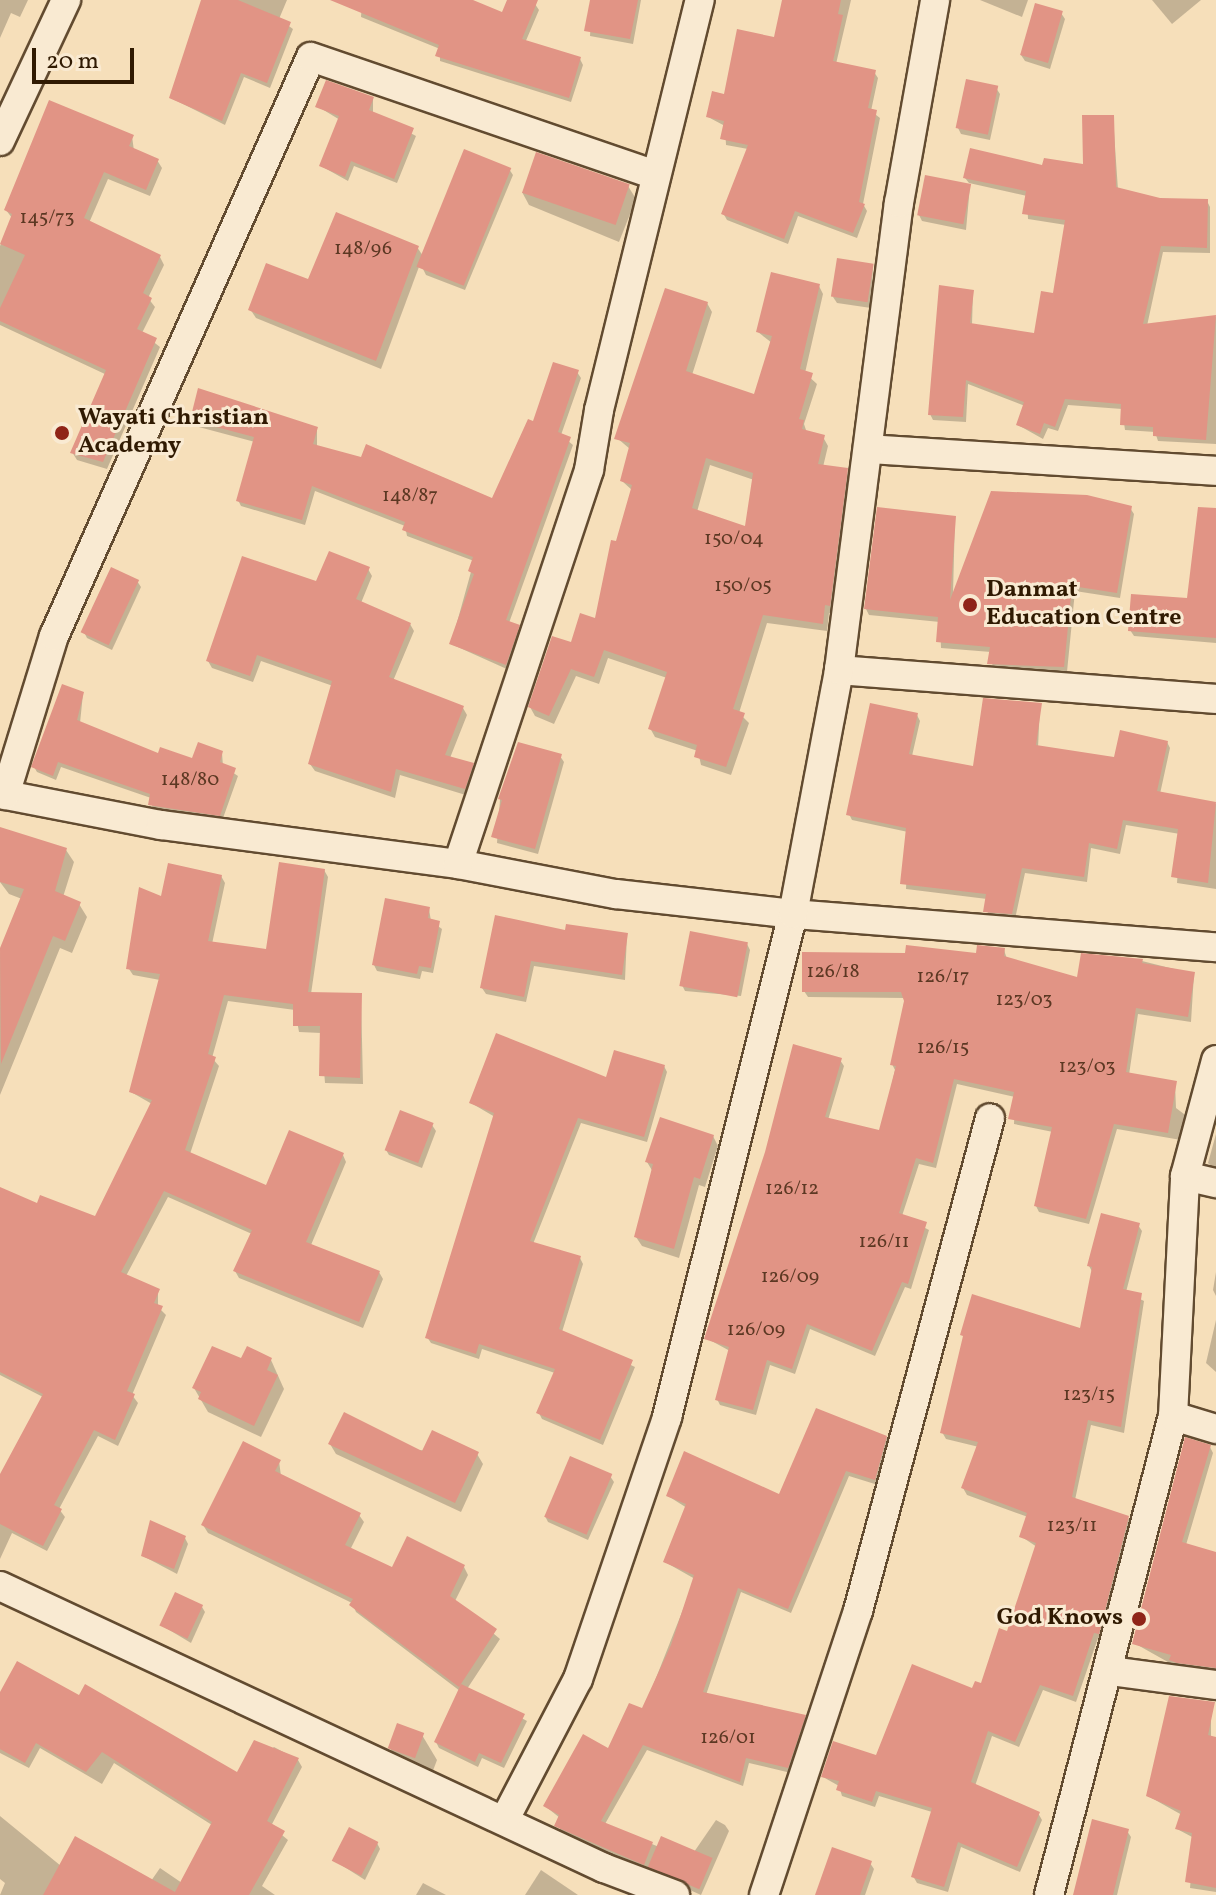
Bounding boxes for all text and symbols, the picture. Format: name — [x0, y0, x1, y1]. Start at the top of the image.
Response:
scale bar — [36, 32, 138, 82]
text: 20 m — [46, 45, 99, 79]
house number: 145/73 — [20, 206, 74, 230]
house number: 148/96 — [334, 237, 392, 261]
place label: Wayati Christian Academy — [78, 405, 269, 461]
marker: Wayati Christian Academy — [53, 424, 71, 442]
house number: 148/87 — [382, 484, 438, 508]
house number: 150/04 — [704, 527, 764, 551]
house number: 150/05 — [714, 574, 772, 598]
place label: Danmat Education Centre — [986, 577, 1182, 633]
marker: Danmat Education Centre — [961, 596, 979, 614]
house number: 148/80 — [161, 768, 219, 792]
house number: 126/18 — [806, 960, 860, 984]
house number: 126/17 — [917, 965, 969, 989]
house number: 123/03 — [995, 988, 1053, 1012]
house number: 126/15 — [917, 1036, 969, 1060]
house number: 123/03 — [1058, 1055, 1116, 1079]
house number: 126/12 — [765, 1177, 819, 1201]
house number: 126/11 — [859, 1230, 909, 1254]
house number: 126/09 — [761, 1265, 819, 1289]
house number: 126/09 — [727, 1318, 785, 1342]
house number: 123/15 — [1063, 1383, 1115, 1407]
house number: 123/11 — [1047, 1514, 1097, 1538]
place label: God Knows — [997, 1605, 1123, 1633]
marker: God Knows — [1130, 1610, 1148, 1628]
house number: 126/01 — [700, 1726, 756, 1750]

